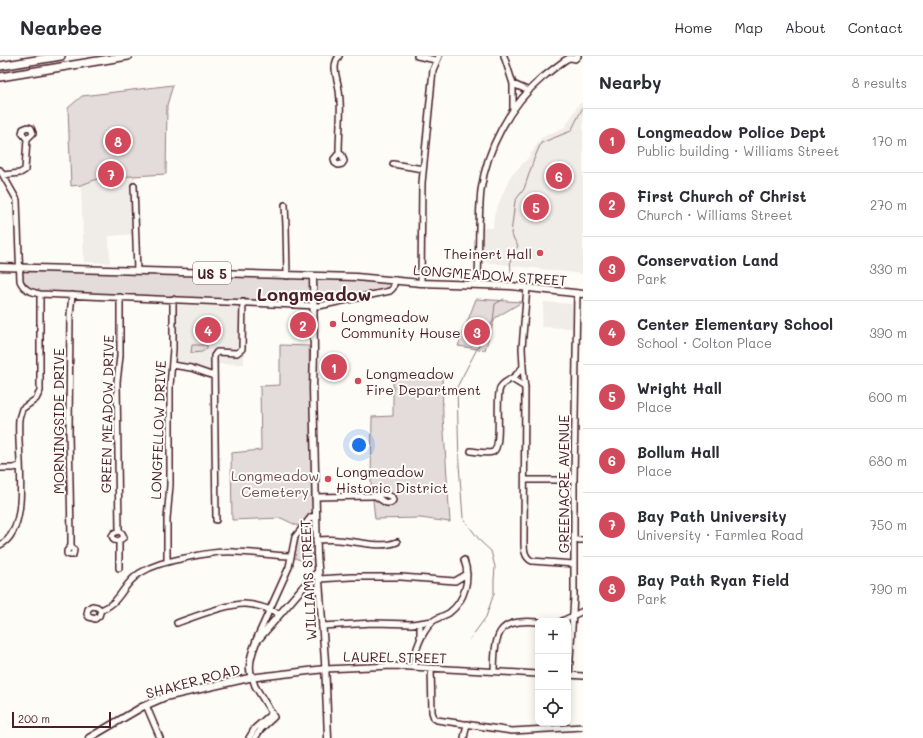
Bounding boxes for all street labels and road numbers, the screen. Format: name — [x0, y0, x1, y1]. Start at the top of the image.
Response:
street label: LONGMEADOW STREET — [413, 260, 568, 290]
road number: US 5 — [193, 262, 231, 284]
street label: GREEN MEADOW DRIVE — [96, 335, 118, 493]
street label: MORNINGSIDE DRIVE — [49, 348, 68, 494]
street label: LONGFELLOW DRIVE — [146, 360, 170, 500]
street label: GREENACRE AVENUE — [554, 415, 573, 553]
street label: WILLIAMS STREET — [295, 519, 321, 641]
street label: LAUREL STREET — [343, 647, 447, 667]
street label: SHAKER ROAD — [144, 659, 242, 703]

